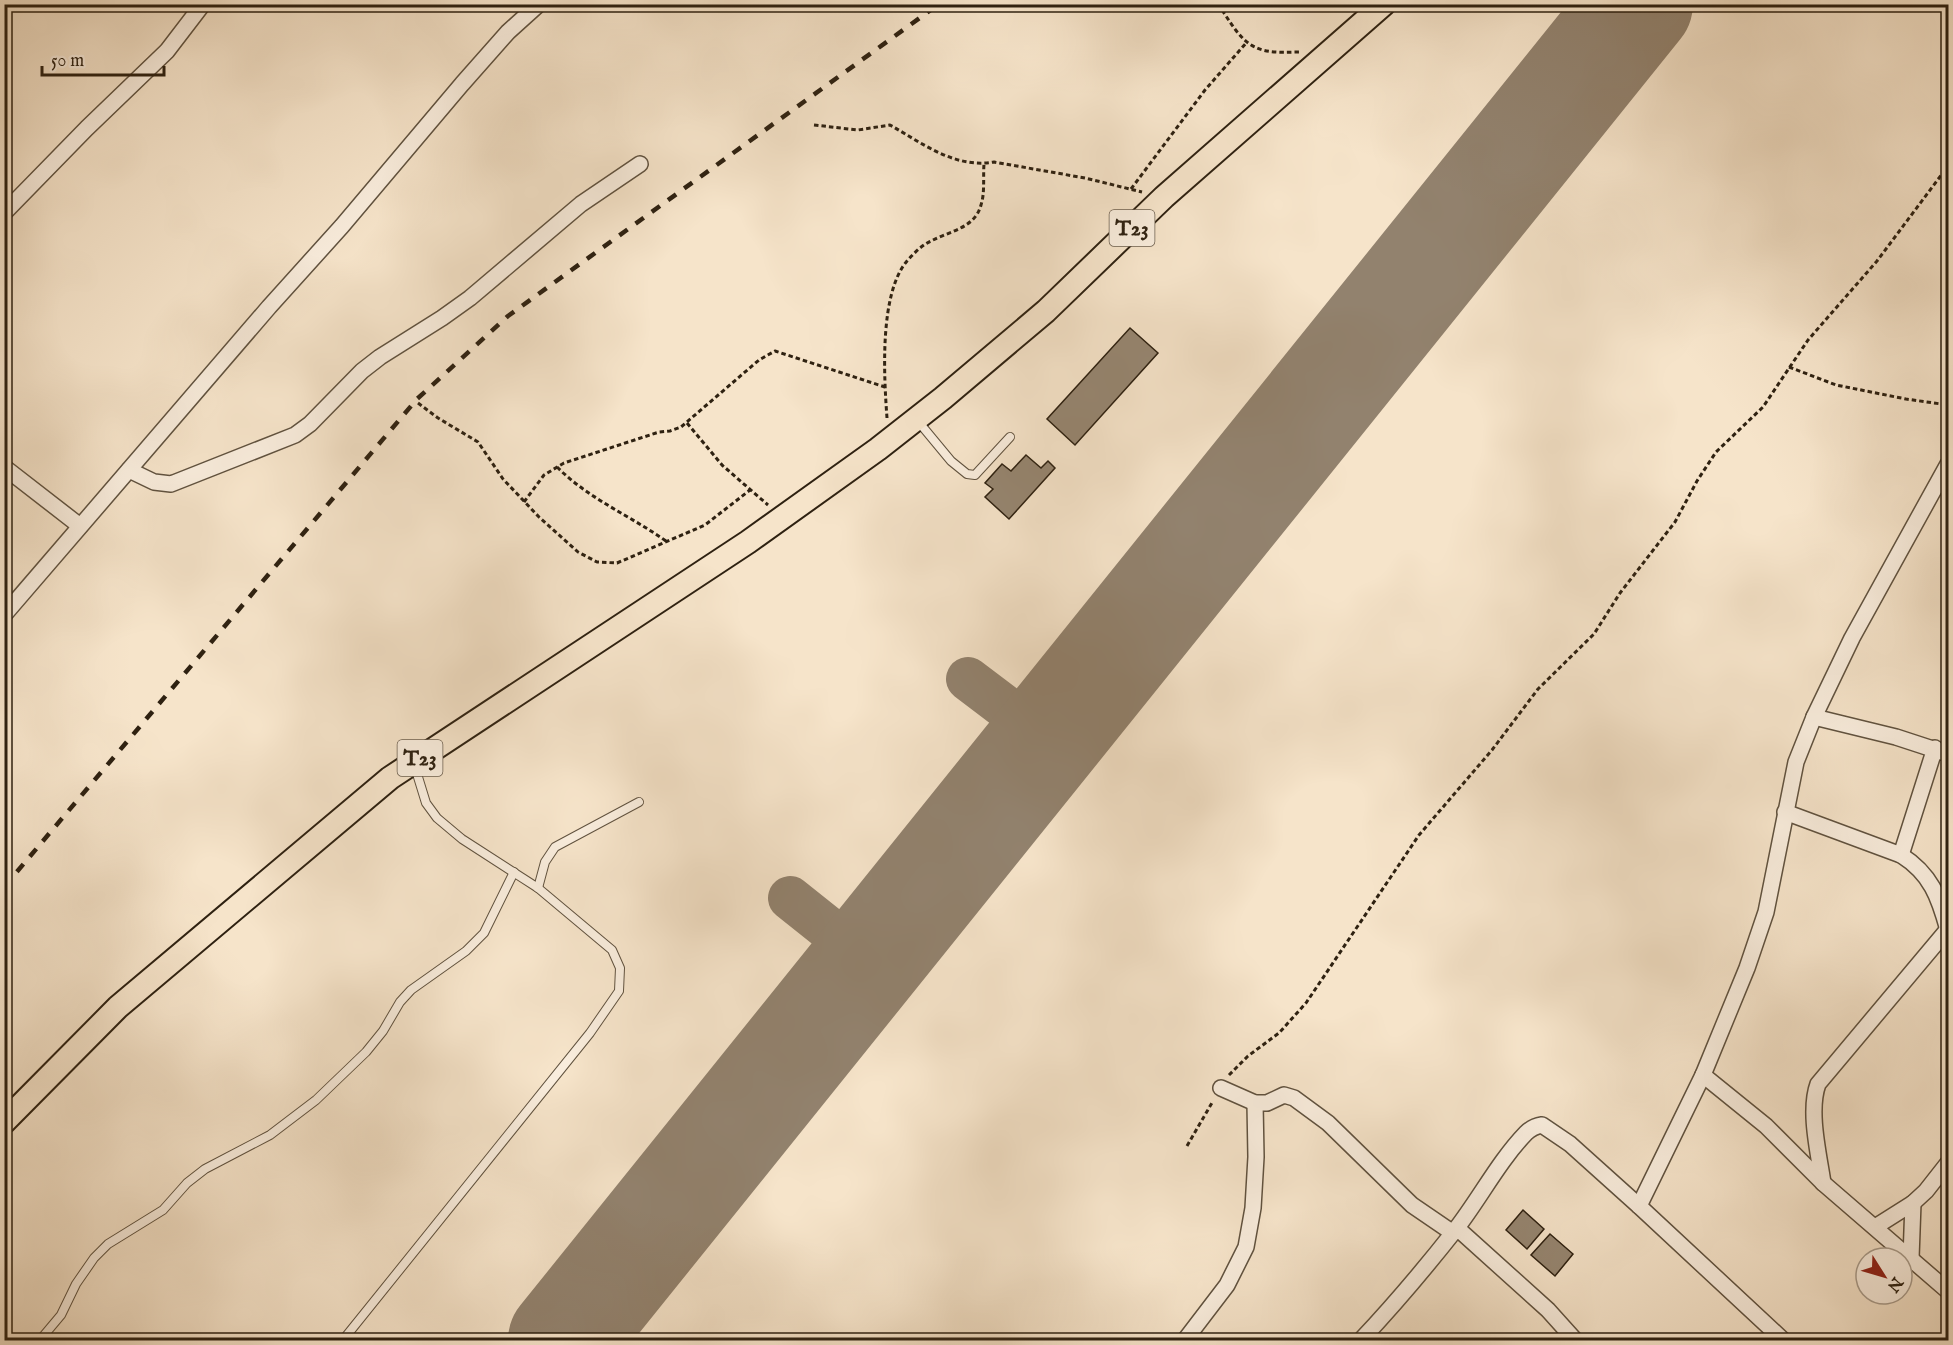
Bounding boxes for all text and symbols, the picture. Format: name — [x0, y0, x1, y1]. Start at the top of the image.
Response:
scale bar — [42, 39, 164, 77]
text: 50 m — [51, 50, 84, 73]
road number: T23 — [1110, 210, 1154, 246]
road number: T23 — [398, 740, 442, 776]
north arrow — [1854, 1246, 1914, 1306]
text: N — [1882, 1271, 1907, 1295]

